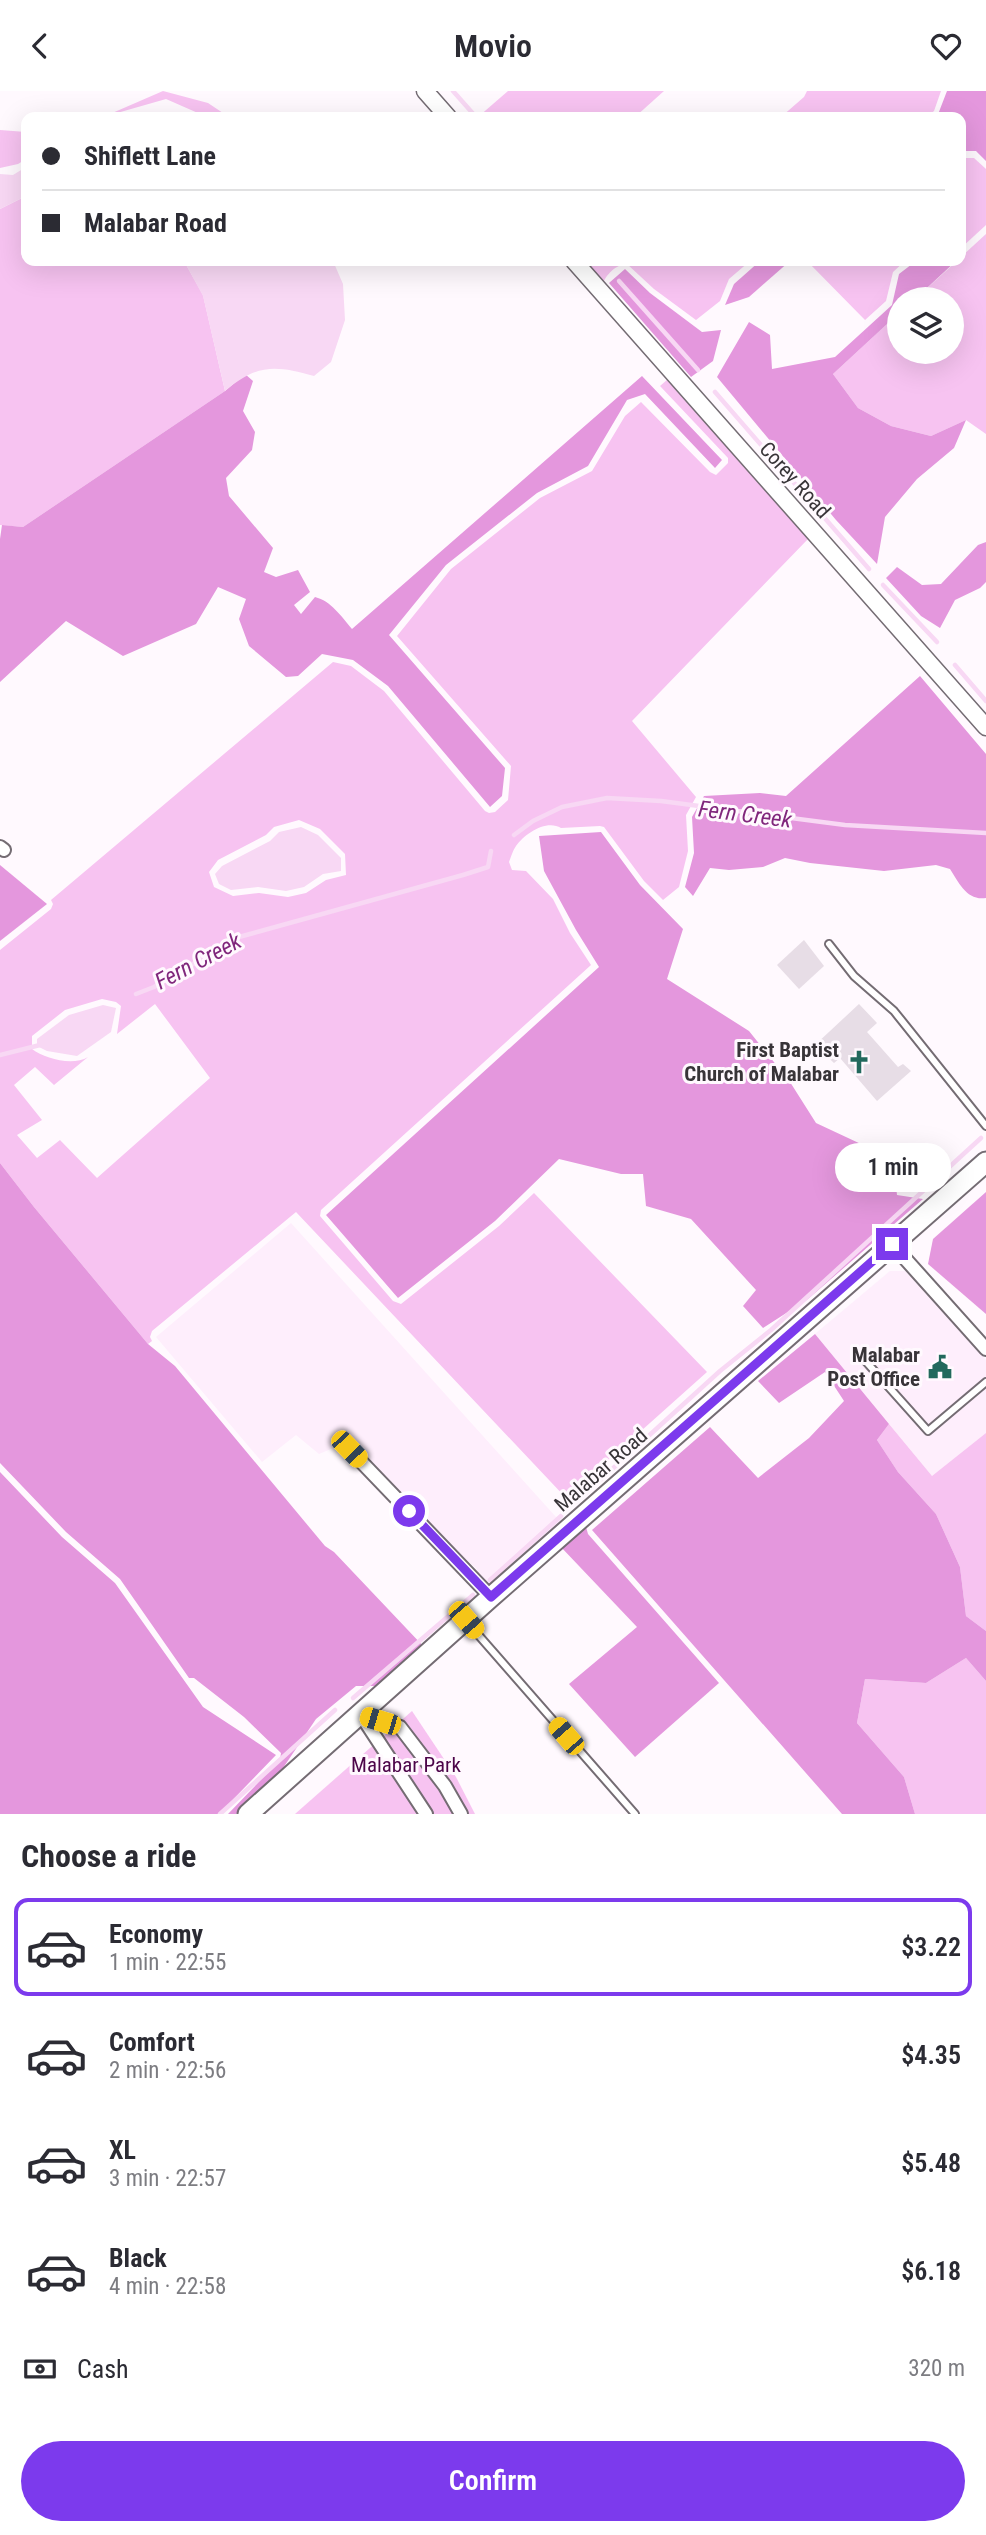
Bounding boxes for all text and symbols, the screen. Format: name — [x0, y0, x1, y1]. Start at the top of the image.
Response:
icon: back — [21, 27, 59, 65]
text: Movio — [454, 27, 532, 65]
icon: heart — [927, 27, 965, 65]
text: Shiflett Lane — [84, 141, 216, 171]
text: Malabar Road — [84, 208, 227, 238]
map controls — [887, 287, 964, 364]
button: layers — [887, 287, 964, 364]
street label: Corey Road — [755, 437, 835, 523]
water label: Fern Creek — [697, 795, 794, 834]
water label: Fern Creek — [150, 927, 247, 995]
place label: First Baptist Church of Malabar — [684, 1038, 839, 1086]
church icon: First Baptist Church of Malabar — [845, 1048, 873, 1076]
callout: 1 min — [834, 1143, 950, 1191]
text: 1 min — [868, 1154, 918, 1181]
route end — [876, 1228, 908, 1260]
place label: Malabar Post Office — [827, 1343, 920, 1391]
public building icon: Malabar Post Office — [926, 1353, 954, 1381]
street label: Malabar Road — [550, 1423, 652, 1517]
car — [327, 1427, 372, 1471]
route start — [393, 1495, 425, 1527]
car — [445, 1597, 488, 1643]
car — [357, 1705, 404, 1737]
car — [545, 1713, 588, 1759]
park label: Malabar Park — [351, 1753, 461, 1777]
text: Choose a ride — [21, 1837, 196, 1875]
icon: car — [25, 1916, 88, 1979]
text: Economy — [109, 1919, 203, 1949]
text: $3.22 — [901, 1932, 961, 1962]
text: 1 min · 22:55 — [109, 1949, 226, 1976]
icon: car — [25, 2024, 88, 2087]
text: Comfort — [109, 2027, 195, 2057]
text: $4.35 — [901, 2040, 961, 2070]
text: 2 min · 22:56 — [109, 2057, 226, 2084]
icon: car — [25, 2132, 88, 2195]
text: XL — [109, 2135, 136, 2165]
text: $5.48 — [901, 2148, 961, 2178]
text: 3 min · 22:57 — [109, 2165, 226, 2192]
icon: car — [25, 2240, 88, 2303]
text: Black — [109, 2243, 167, 2273]
text: $6.18 — [901, 2256, 961, 2286]
text: 4 min · 22:58 — [109, 2273, 226, 2300]
icon: cash — [21, 2350, 59, 2388]
text: Cash — [77, 2354, 129, 2384]
text: 320 m — [908, 2355, 965, 2382]
button: Confirm — [21, 2441, 965, 2521]

